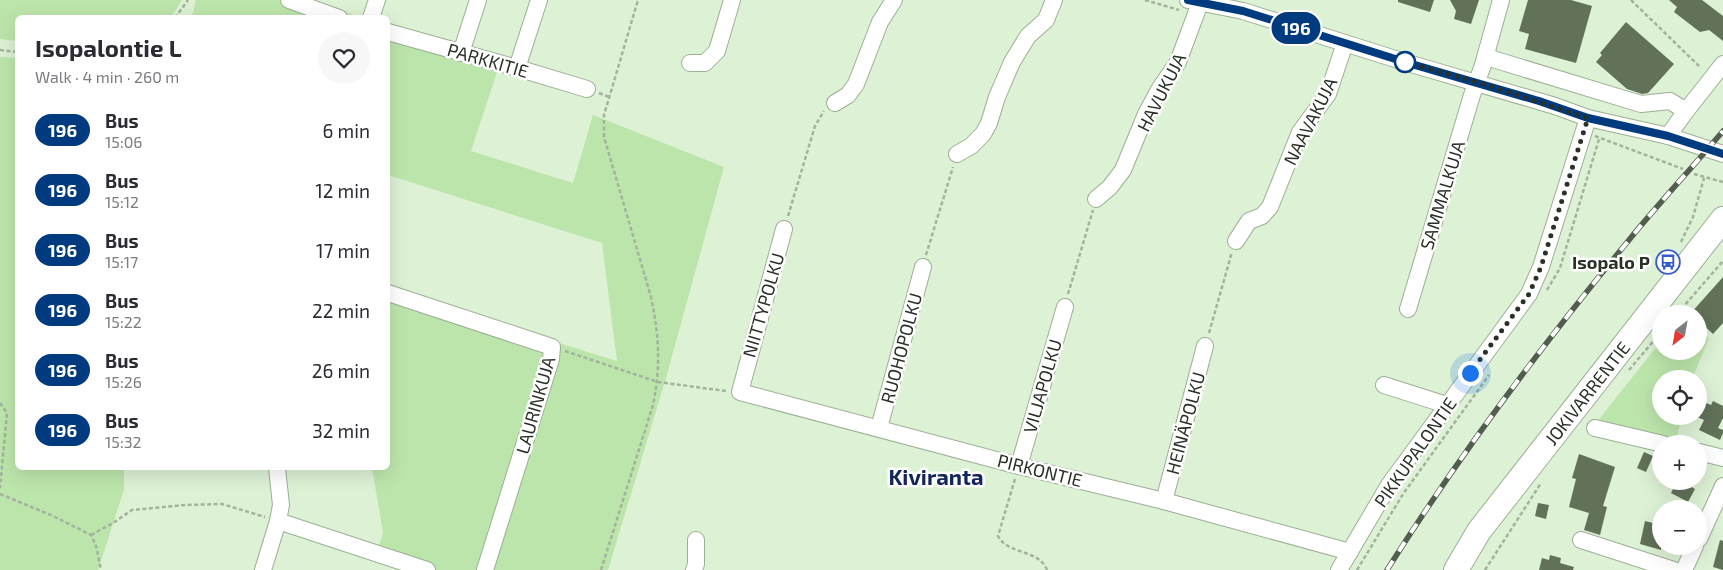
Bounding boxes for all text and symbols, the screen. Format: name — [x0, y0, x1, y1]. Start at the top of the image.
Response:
line badge: 196 — [1267, 12, 1325, 44]
text: 196 — [1281, 17, 1311, 39]
button: heart — [318, 32, 370, 84]
text: Isopalontie L — [35, 33, 182, 62]
street label: PARKKITIE — [445, 38, 531, 82]
street label: HAVUKUJA — [1132, 48, 1190, 135]
unlabelled marker — [1394, 51, 1416, 73]
text: Walk · 4 min · 260 m — [35, 67, 179, 86]
street label: NAAVAKUJA — [1278, 73, 1342, 169]
text: Bus — [105, 109, 139, 132]
text: 196 — [48, 119, 77, 141]
text: 6 min — [322, 119, 370, 142]
text: 15:06 — [105, 132, 143, 151]
street label: SAMMALKUJA — [1415, 137, 1469, 252]
text: Bus — [105, 169, 139, 192]
text: 196 — [48, 179, 77, 201]
text: 12 min — [315, 179, 370, 202]
text: 15:12 — [105, 192, 139, 211]
text: Bus — [105, 229, 139, 252]
text: 196 — [48, 239, 77, 261]
text: 17 min — [316, 239, 370, 262]
bus stop icon: Isopalo P — [1655, 249, 1681, 275]
street label: NIITTYPOLKU — [738, 250, 788, 360]
place label: Isopalo P — [1572, 251, 1650, 273]
text: 15:17 — [105, 252, 138, 271]
text: Bus — [105, 289, 139, 312]
street label: RUOHOPOLKU — [876, 290, 926, 406]
text: 196 — [48, 299, 77, 321]
text: 22 min — [312, 299, 370, 322]
north arrow — [1652, 305, 1708, 360]
map controls — [1652, 305, 1707, 555]
text: 15:22 — [105, 312, 142, 331]
street label: VILJAPOLKU — [1018, 336, 1066, 436]
street label: JOKIVARRENTIE — [1540, 337, 1634, 449]
text: Bus — [105, 349, 139, 372]
street label: LAURINKUJA — [511, 353, 560, 456]
text: 196 — [48, 359, 77, 381]
text: 26 min — [312, 359, 370, 382]
your location — [1458, 361, 1483, 386]
street label: HEINÄPOLKU — [1161, 369, 1209, 477]
button: locate — [1652, 370, 1707, 425]
text: 15:26 — [105, 372, 142, 391]
street label: PIKKUPALONTIE — [1369, 393, 1461, 511]
text: Bus — [105, 409, 139, 432]
text: 196 — [48, 419, 77, 441]
text: 32 min — [312, 419, 370, 442]
text: 15:32 — [105, 432, 142, 451]
button: + — [1652, 435, 1707, 490]
street label: PIRKONTIE — [995, 449, 1085, 491]
district label: Kiviranta — [888, 463, 984, 489]
button: − — [1652, 500, 1707, 555]

